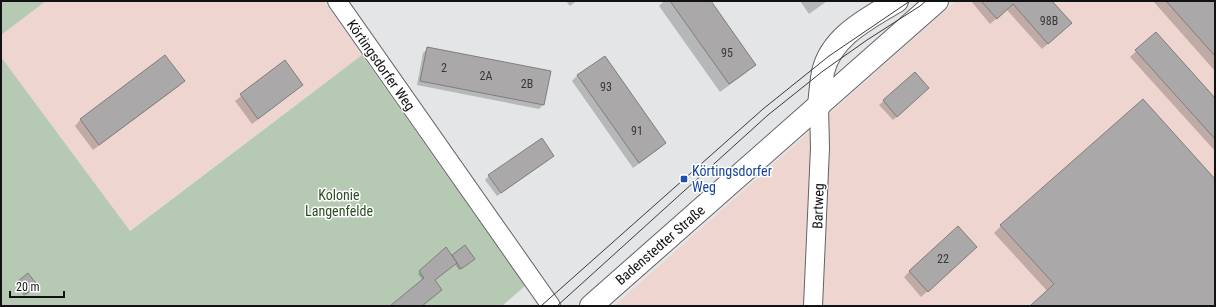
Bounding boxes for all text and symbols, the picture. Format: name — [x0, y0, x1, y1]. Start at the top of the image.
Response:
house number: 98B — [1040, 14, 1058, 28]
street label: Körtingsdorfer Weg — [344, 17, 418, 113]
house number: 95 — [721, 46, 733, 60]
house number: 2 — [441, 61, 447, 75]
house number: 2A — [480, 69, 493, 83]
house number: 2B — [521, 77, 533, 91]
house number: 93 — [600, 80, 612, 94]
house number: 91 — [631, 124, 643, 138]
place label: Körtingsdorfer Weg — [692, 163, 772, 195]
marker: Körtingsdorfer Weg — [679, 174, 689, 184]
street label: Bartweg — [809, 183, 827, 229]
park label: Kolonie Langenfelde — [305, 187, 373, 219]
street label: Badenstedter Straße — [612, 202, 708, 288]
house number: 22 — [937, 252, 949, 266]
scale bar — [10, 273, 64, 299]
text: 20 m — [16, 280, 40, 294]

